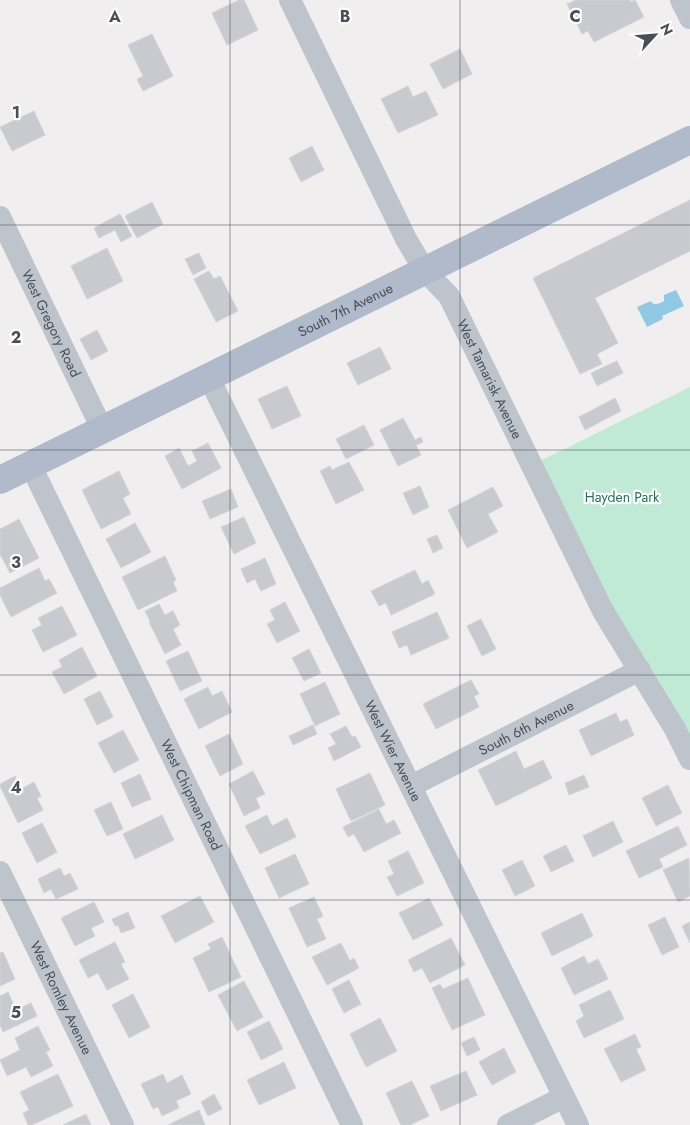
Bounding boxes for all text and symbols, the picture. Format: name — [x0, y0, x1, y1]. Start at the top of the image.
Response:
text: A — [108, 5, 121, 28]
text: B — [340, 5, 350, 28]
text: C — [569, 5, 581, 28]
north arrow — [630, 10, 680, 60]
text: N — [655, 20, 678, 39]
text: 1 — [12, 101, 20, 124]
street label: West Gregory Road — [17, 266, 86, 381]
street label: South 7th Avenue — [294, 278, 396, 342]
street label: West Tamarisk Avenue — [452, 316, 527, 442]
text: 2 — [11, 326, 21, 349]
park label: Hayden Park — [585, 487, 660, 507]
text: 3 — [11, 551, 21, 574]
street label: South 6th Avenue — [475, 695, 577, 760]
street label: West Wier Avenue — [360, 697, 427, 805]
street label: West Chipman Road — [156, 736, 227, 854]
text: 4 — [10, 776, 22, 799]
street label: West Romley Avenue — [25, 938, 97, 1058]
text: 5 — [11, 1001, 21, 1024]

